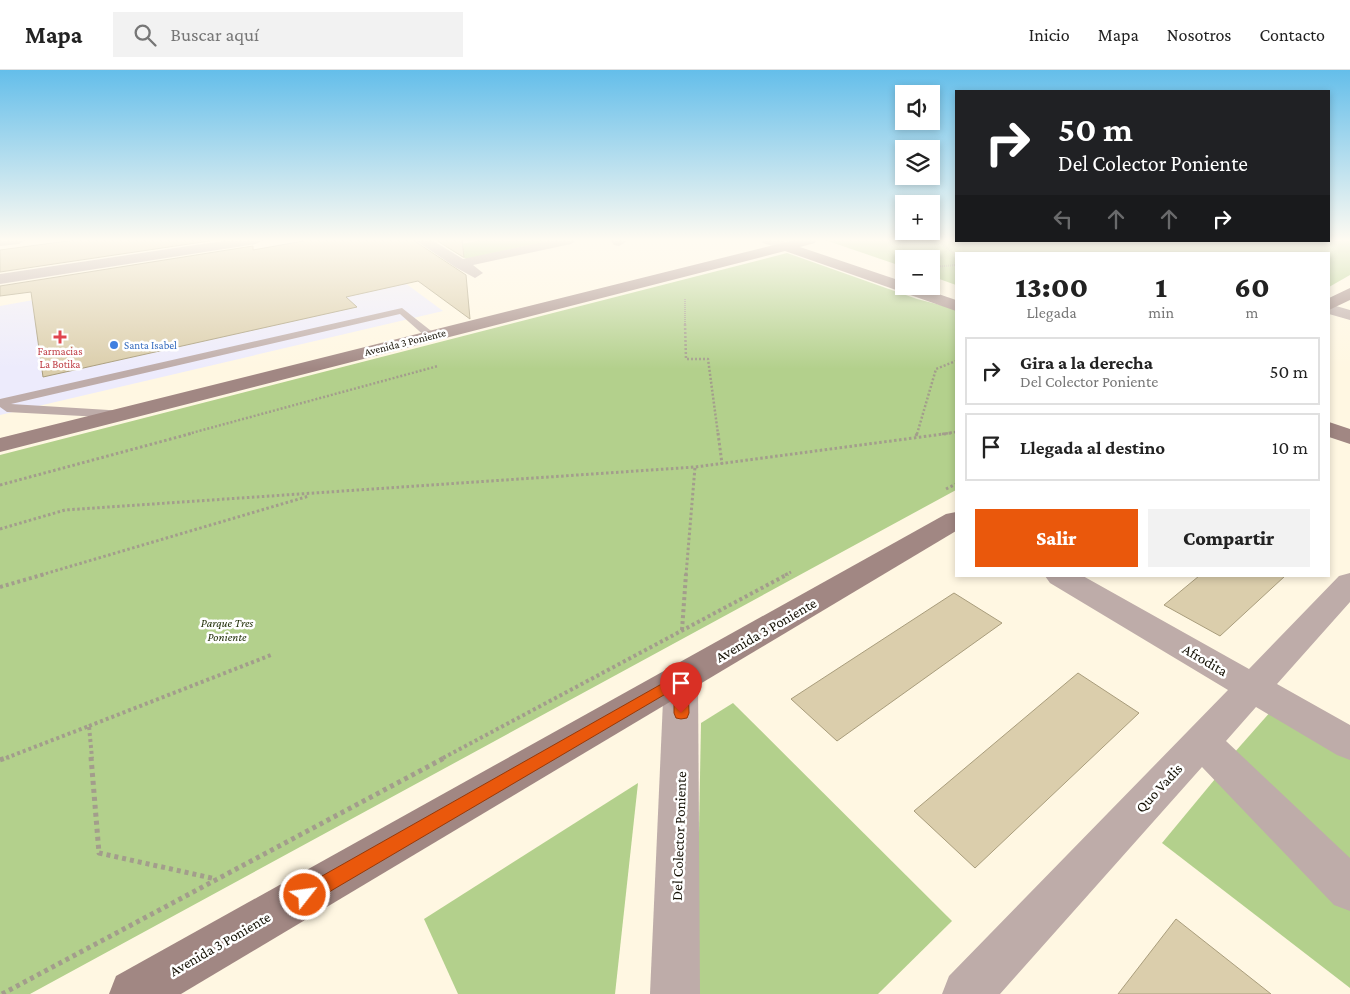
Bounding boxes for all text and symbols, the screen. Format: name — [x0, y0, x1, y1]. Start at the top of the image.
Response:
search box — [113, 12, 463, 57]
text: Mapa — [25, 21, 83, 48]
icon: search — [131, 21, 159, 49]
text: Buscar aquí — [171, 24, 259, 45]
text: Inicio — [1029, 25, 1070, 45]
text: Mapa — [1098, 25, 1139, 45]
text: Nosotros — [1167, 25, 1231, 45]
text: Contacto — [1259, 25, 1325, 45]
map controls — [895, 85, 940, 295]
button: sound — [895, 85, 940, 130]
icon: right — [975, 110, 1040, 175]
text: 50 m — [1058, 110, 1133, 149]
button: layers — [895, 140, 940, 185]
text: Del Colector Poniente — [1058, 151, 1248, 176]
button: + — [895, 195, 940, 240]
icon: left — [1049, 205, 1077, 233]
icon: ahead — [1102, 205, 1130, 233]
icon: ahead — [1155, 205, 1183, 233]
icon: right — [1208, 205, 1236, 233]
button: − — [895, 250, 940, 295]
text: 13:00 — [1015, 270, 1088, 303]
text: 1 — [1155, 270, 1167, 303]
text: 60 — [1234, 270, 1270, 303]
text: Llegada — [1027, 304, 1077, 321]
text: min — [1148, 304, 1174, 321]
text: m — [1246, 304, 1258, 321]
street label: Avenida 3 Poniente — [363, 326, 447, 358]
marker: Farmacias La Botika — [54, 331, 66, 343]
marker: Santa Isabel — [108, 339, 120, 351]
place label: Santa Isabel — [124, 339, 177, 351]
place label: Farmacias La Botika — [38, 345, 82, 370]
text: Gira a la derecha — [1020, 352, 1153, 373]
icon: right — [977, 357, 1005, 385]
text: 50 m — [1269, 361, 1308, 382]
text: Del Colector Poniente — [1020, 373, 1158, 390]
icon: arrive — [977, 433, 1005, 461]
text: Llegada al destino — [1020, 437, 1165, 458]
text: 10 m — [1272, 437, 1308, 458]
button: Salir — [975, 509, 1138, 567]
button: Compartir — [1148, 509, 1310, 567]
street label: Avenida 3 Poniente — [713, 594, 820, 665]
park label: Parque Tres Poniente — [201, 616, 253, 644]
street label: Afrodita — [1180, 641, 1230, 679]
pin — [660, 662, 702, 713]
icon: arrive — [667, 669, 695, 697]
street label: Quo Vadis — [1132, 760, 1186, 816]
street label: Del Colector Poniente — [669, 771, 689, 901]
position arrow — [278, 868, 330, 920]
street label: Avenida 3 Poniente — [167, 908, 274, 979]

